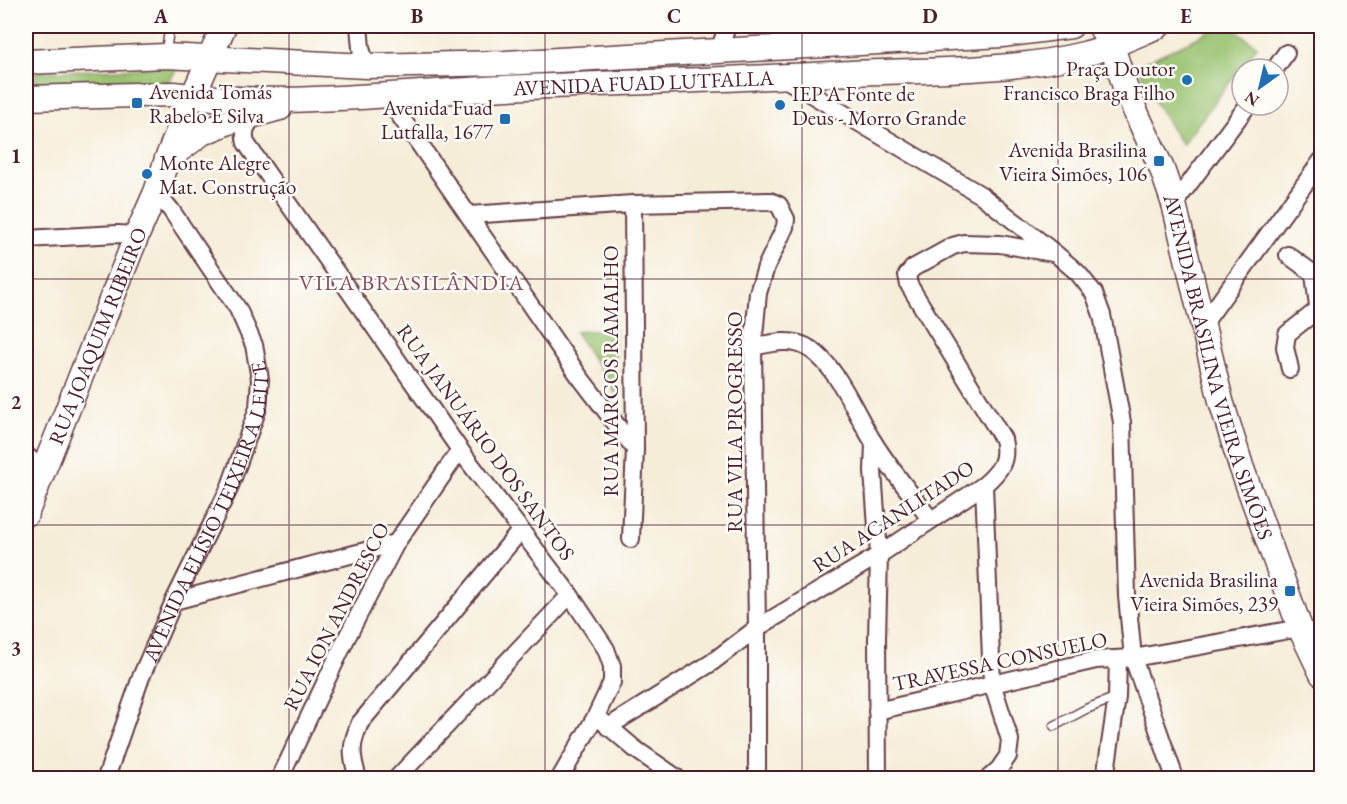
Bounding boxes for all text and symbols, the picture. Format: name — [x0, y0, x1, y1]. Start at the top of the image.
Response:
text: A — [153, 3, 169, 29]
text: B — [411, 3, 423, 29]
text: C — [667, 3, 681, 29]
text: D — [922, 3, 938, 29]
text: E — [1180, 3, 1192, 29]
place label: Praça Doutor Francisco Braga Filho — [1003, 55, 1175, 106]
north arrow — [1230, 57, 1290, 117]
street label: AVENIDA FUAD LUTFALLA — [511, 63, 775, 101]
marker: Praça Doutor Francisco Braga Filho — [1180, 73, 1194, 87]
place label: Avenida Tomás Rabelo E Silva — [148, 78, 272, 129]
place label: IEP A Fonte de Deus - Morro Grande — [792, 80, 966, 131]
text: N — [1241, 87, 1263, 111]
place label: Avenida Fuad Lutfalla, 1677 — [381, 94, 494, 145]
marker: Avenida Tomás Rabelo E Silva — [130, 96, 144, 110]
marker: IEP A Fonte de Deus - Morro Grande — [773, 98, 787, 112]
marker: Avenida Fuad Lutfalla, 1677 — [498, 112, 512, 126]
place label: Avenida Brasilina Vieira Simões, 106 — [999, 136, 1148, 187]
text: 1 — [11, 143, 21, 169]
place label: Monte Alegre Mat. Construção — [159, 149, 296, 200]
marker: Avenida Brasilina Vieira Simões, 106 — [1152, 154, 1166, 168]
marker: Monte Alegre Mat. Construção — [140, 167, 154, 181]
street label: AVENIDA BRASILINA VIEIRA SIMÕES — [1158, 189, 1280, 543]
street label: RUA JOAQUIM RIBEIRO — [42, 223, 152, 448]
street label: RUA MARCOS RAMALHO — [597, 245, 624, 497]
district label: VILA BRASILÂNDIA — [299, 268, 525, 297]
street label: RUA VILA PROGRESSO — [721, 311, 748, 533]
street label: RUA JANUÁRIO DOS SANTOS — [391, 318, 581, 566]
street label: AVENIDA ELÍSIO TEIXEIRA LEITE — [135, 359, 274, 667]
text: 2 — [11, 389, 22, 415]
street label: RUA ACANLITADO — [807, 454, 979, 578]
street label: RUA ION ANDRESCO — [277, 517, 395, 715]
place label: Avenida Brasilina Vieira Simões, 239 — [1130, 566, 1279, 617]
marker: Avenida Brasilina Vieira Simões, 239 — [1283, 584, 1297, 598]
street label: TRAVESSA CONSUELO — [890, 625, 1110, 697]
text: 3 — [11, 635, 21, 661]

